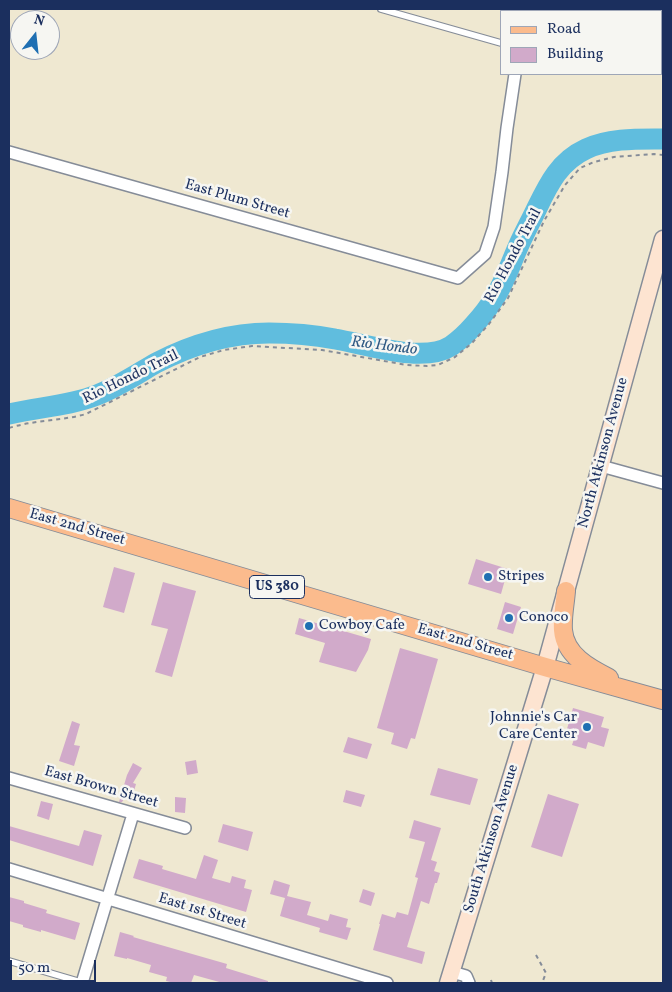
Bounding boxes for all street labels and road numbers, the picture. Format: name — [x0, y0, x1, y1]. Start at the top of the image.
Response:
street label: East Plum Street — [182, 176, 292, 224]
street label: Rio Hondo Trail — [482, 206, 546, 306]
street label: Rio Hondo Trail — [80, 347, 182, 409]
street label: North Atkinson Avenue — [575, 376, 633, 530]
street label: East 2nd Street — [27, 506, 127, 550]
road number: US 380 — [250, 576, 304, 598]
street label: East 2nd Street — [415, 621, 515, 665]
street label: South Atkinson Avenue — [461, 762, 523, 916]
street label: East Brown Street — [42, 763, 160, 813]
street label: East 1st Street — [156, 890, 248, 934]

